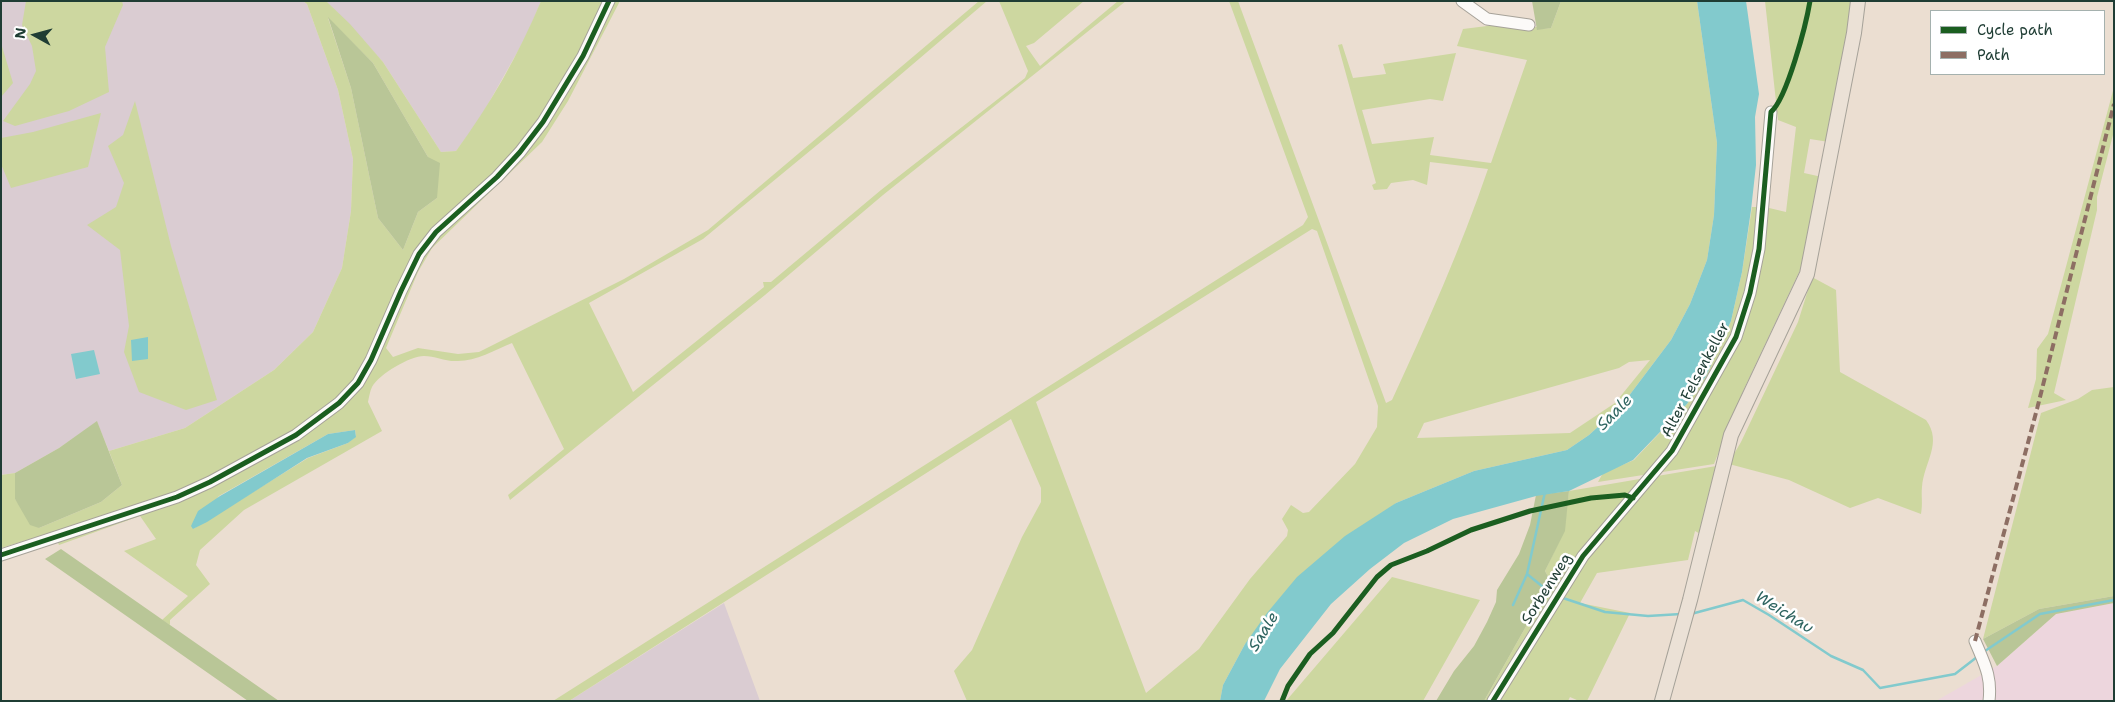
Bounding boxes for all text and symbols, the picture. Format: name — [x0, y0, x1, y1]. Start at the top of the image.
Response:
north arrow — [10, 10, 60, 60]
legend — [1930, 10, 2105, 75]
text: Cycle path — [1977, 20, 2053, 40]
text: N — [11, 27, 30, 40]
text: Path — [1977, 45, 2010, 65]
street label: Alter Felsenkeller — [1658, 319, 1734, 441]
water label: Saale — [1593, 391, 1637, 435]
street label: Sorbenweg — [1518, 550, 1576, 628]
water label: Weichau — [1751, 588, 1817, 638]
water label: Saale — [1245, 609, 1283, 655]

